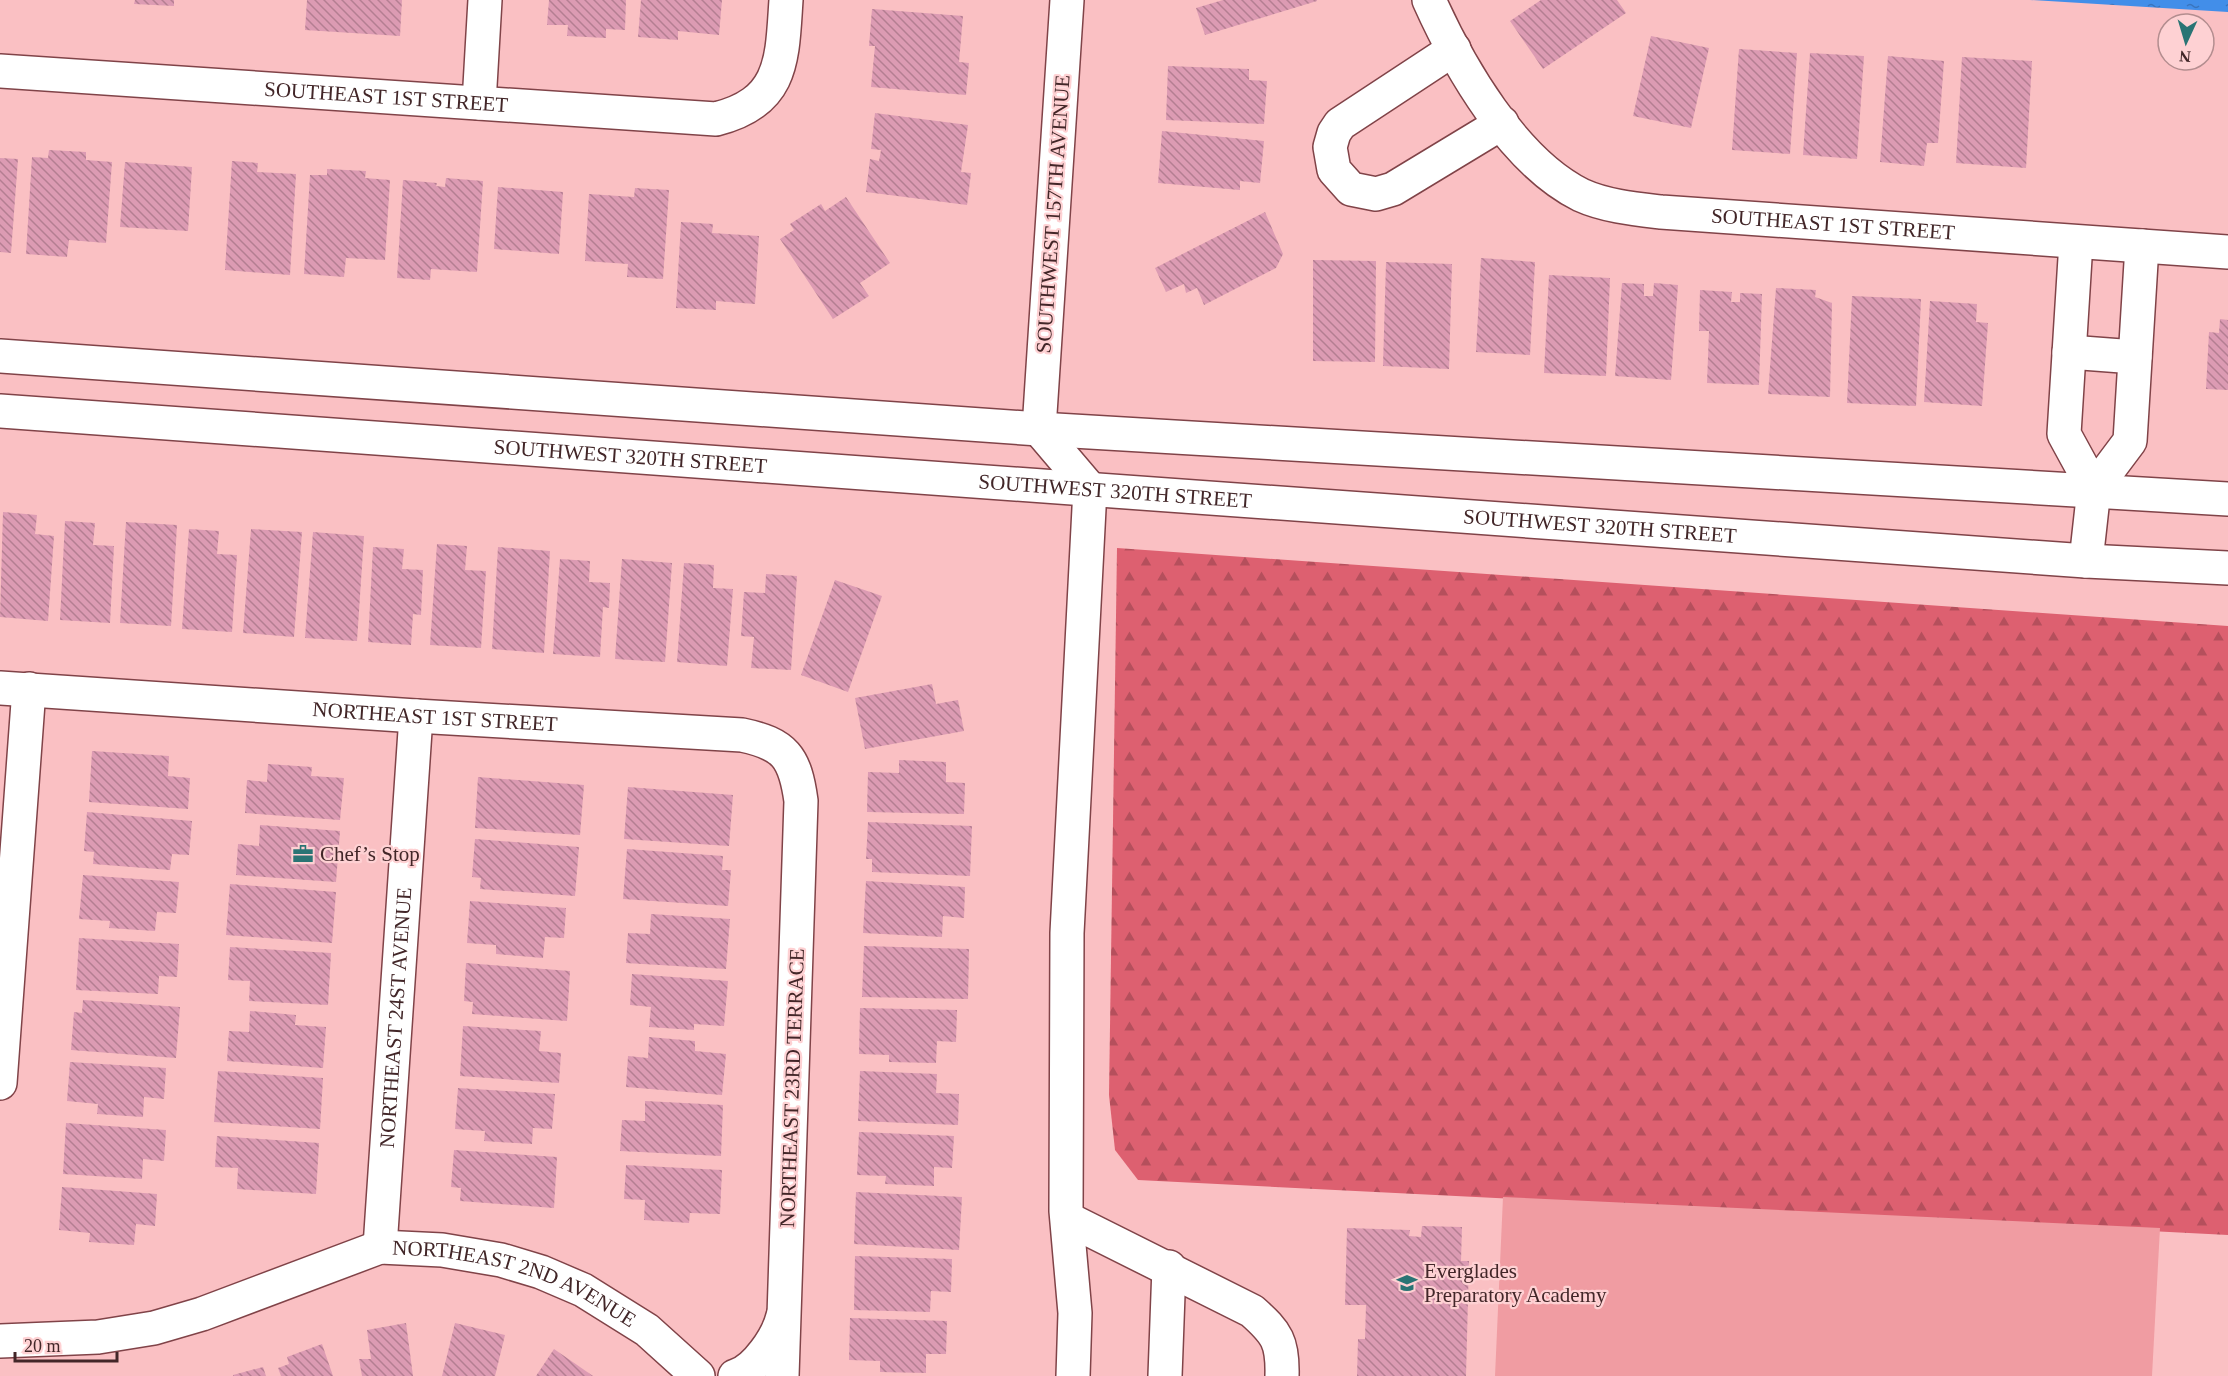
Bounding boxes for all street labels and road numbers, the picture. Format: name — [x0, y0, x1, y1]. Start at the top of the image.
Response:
street label: SOUTHWEST 157TH AVENUE — [1031, 74, 1075, 354]
street label: SOUTHEAST 1ST STREET — [263, 77, 509, 117]
street label: SOUTHEAST 1ST STREET — [1710, 204, 1956, 245]
street label: SOUTHWEST 320TH STREET — [493, 435, 768, 478]
street label: SOUTHWEST 320TH STREET — [978, 469, 1253, 513]
street label: SOUTHWEST 320TH STREET — [1462, 504, 1737, 548]
street label: NORTHEAST 1ST STREET — [312, 697, 558, 736]
street label: NORTHEAST 24ST AVENUE — [375, 886, 416, 1149]
street label: NORTHEAST 23RD TERRACE — [775, 948, 809, 1228]
street label: NORTHEAST 2ND AVENUE — [392, 1236, 640, 1332]

